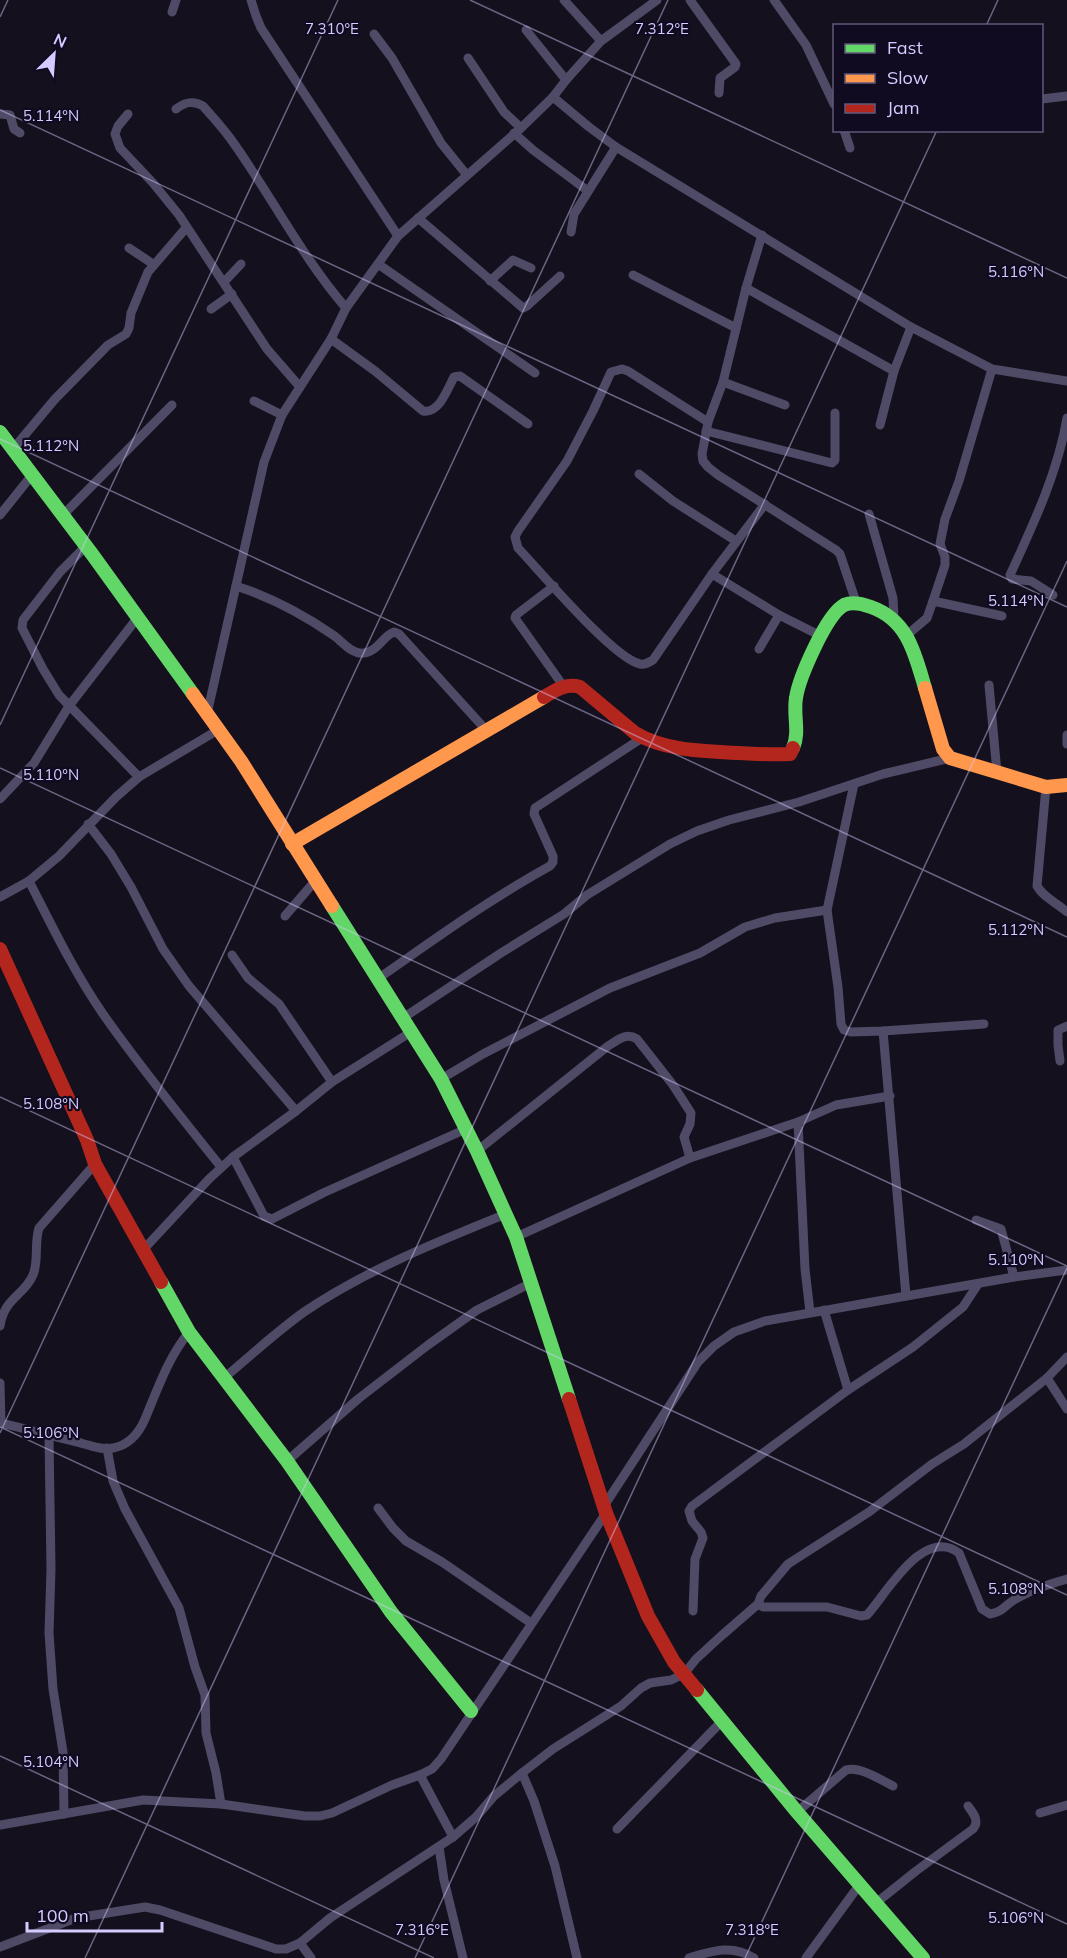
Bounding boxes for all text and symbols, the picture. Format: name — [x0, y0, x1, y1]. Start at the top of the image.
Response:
text: 7.310°E — [305, 19, 359, 38]
text: 7.312°E — [635, 19, 689, 38]
north arrow — [24, 24, 84, 84]
legend — [833, 24, 1043, 132]
text: N — [51, 29, 70, 52]
text: Fast — [887, 36, 923, 59]
text: Slow — [887, 66, 929, 89]
text: Jam — [887, 96, 920, 119]
text: 5.114°N — [23, 106, 79, 125]
text: 5.116°N — [988, 262, 1044, 281]
text: 5.112°N — [23, 436, 79, 455]
text: 5.114°N — [988, 591, 1044, 610]
text: 5.110°N — [23, 765, 79, 784]
text: 5.112°N — [988, 920, 1044, 939]
text: 5.108°N — [23, 1094, 79, 1113]
text: 5.110°N — [988, 1250, 1044, 1269]
text: 5.106°N — [23, 1423, 79, 1442]
text: 5.108°N — [988, 1579, 1044, 1598]
text: 5.104°N — [23, 1752, 79, 1771]
scale bar — [27, 1895, 162, 1933]
text: 100 m — [36, 1904, 89, 1927]
text: 5.106°N — [988, 1908, 1044, 1927]
text: 7.316°E — [395, 1920, 449, 1939]
text: 7.318°E — [725, 1920, 779, 1939]

